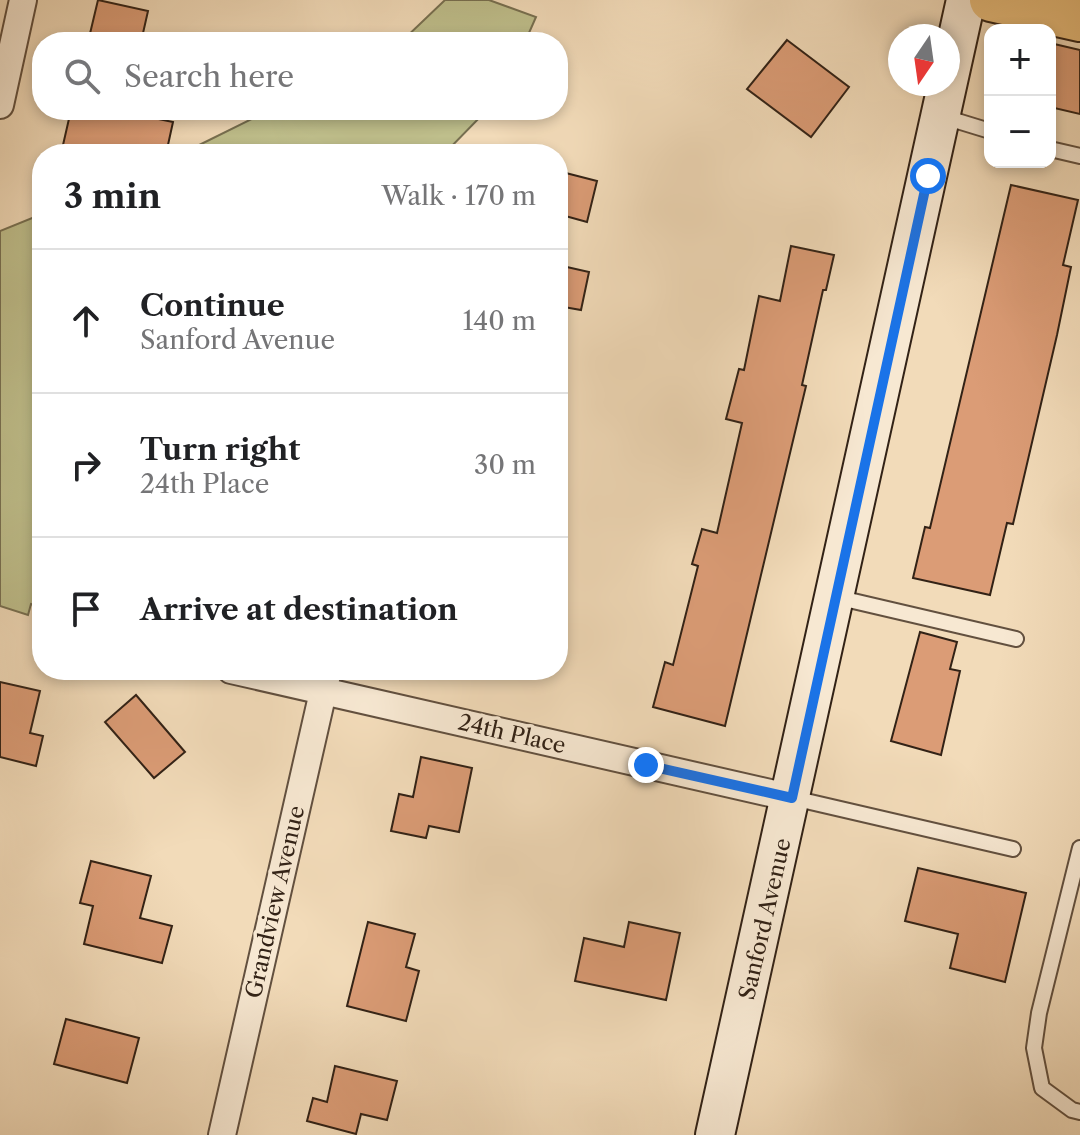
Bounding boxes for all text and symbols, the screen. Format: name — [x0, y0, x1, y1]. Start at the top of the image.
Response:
north arrow — [888, 24, 960, 96]
map controls — [984, 24, 1056, 168]
button: + — [984, 24, 1056, 96]
search box — [32, 32, 568, 120]
icon: search — [60, 54, 104, 98]
text: Search here — [124, 58, 294, 95]
button: − — [984, 96, 1056, 168]
route start — [910, 158, 946, 194]
text: 3 min — [64, 175, 161, 217]
text: Walk · 170 m — [381, 180, 536, 212]
text: Continue — [140, 287, 285, 324]
icon: ahead — [64, 299, 108, 343]
text: 140 m — [462, 305, 536, 337]
text: Sanford Avenue — [140, 324, 335, 356]
text: Turn right — [140, 431, 300, 468]
icon: right — [64, 443, 108, 487]
text: 30 m — [474, 449, 536, 481]
text: 24th Place — [140, 468, 269, 500]
icon: arrive — [64, 587, 108, 631]
text: Arrive at destination — [140, 591, 458, 628]
street label: 24th Place — [456, 709, 568, 759]
route end — [628, 747, 664, 783]
street label: Grandview Avenue — [240, 803, 310, 1001]
street label: Sanford Avenue — [733, 836, 797, 1002]

